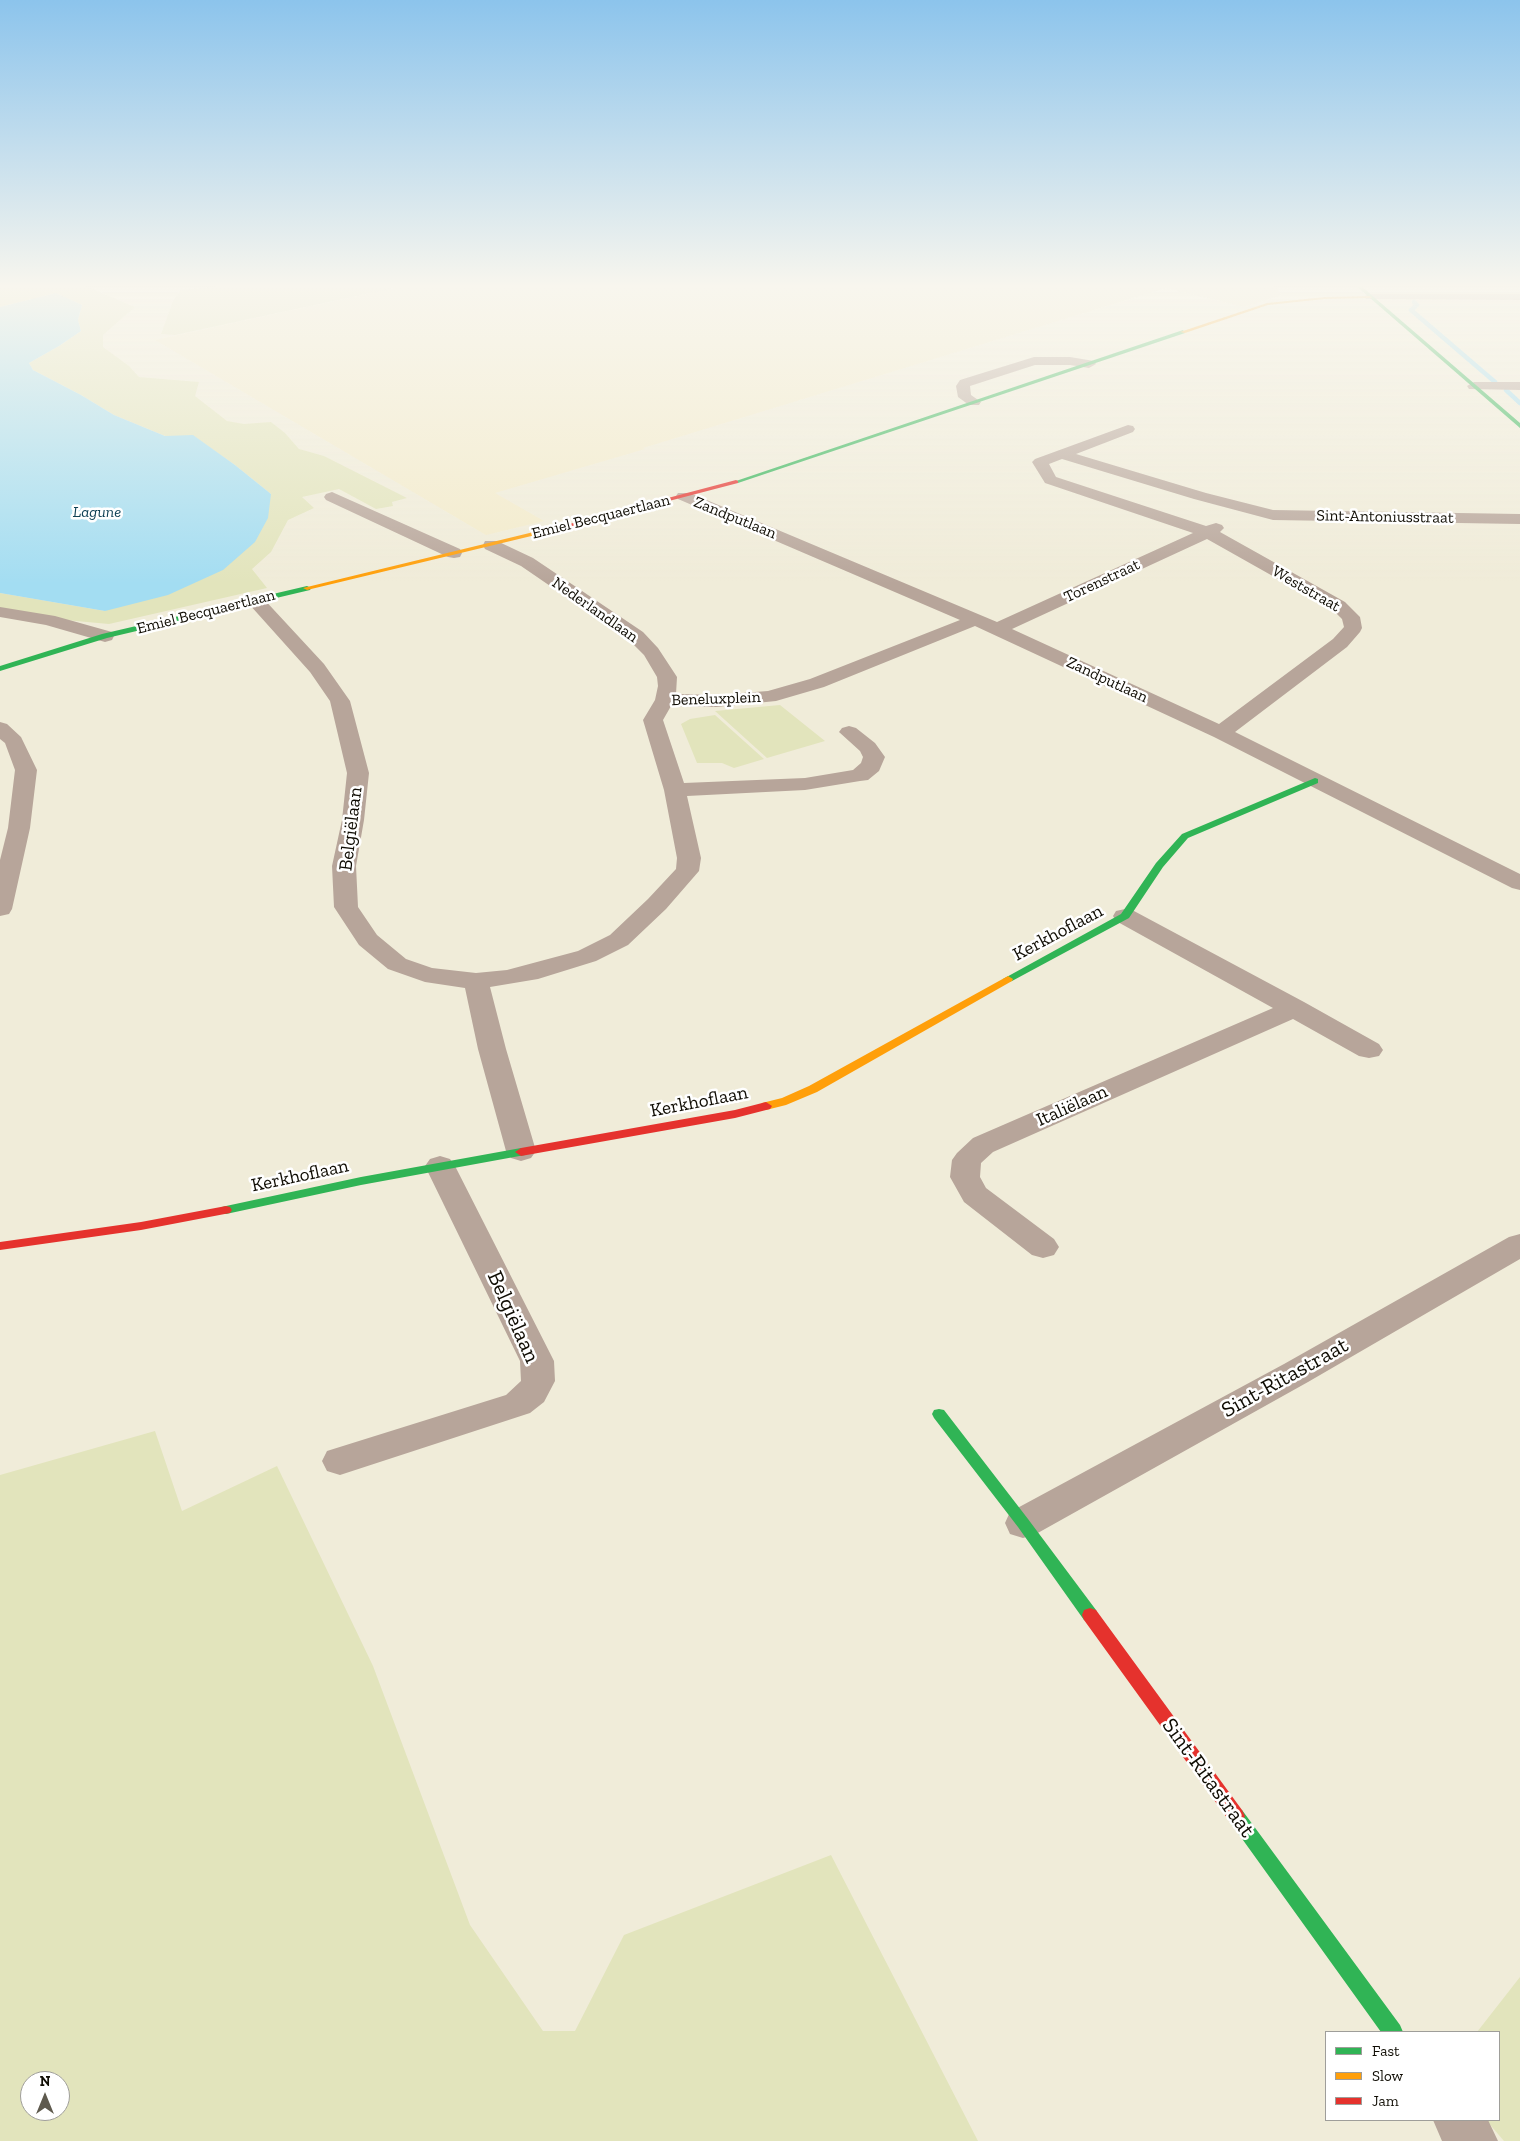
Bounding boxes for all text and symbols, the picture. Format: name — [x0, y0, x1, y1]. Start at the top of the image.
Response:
street label: Emiel Becquaertlaan — [530, 491, 672, 543]
street label: Zandputlaan — [691, 493, 779, 543]
water label: Lagune — [73, 502, 121, 522]
street label: Sint-Antoniusstraat — [1316, 506, 1454, 528]
street label: Torenstraat — [1061, 555, 1143, 607]
street label: Weststraat — [1268, 562, 1344, 616]
street label: Nederlandlaan — [548, 573, 642, 647]
street label: Emiel Becquaertlaan — [135, 586, 277, 638]
street label: Zandputlaan — [1063, 653, 1151, 707]
street label: Beneluxplein — [671, 688, 761, 710]
street label: Belgiëlaan — [335, 786, 367, 872]
street label: Kerkhoflaan — [1009, 900, 1107, 966]
street label: Italiëlaan — [1033, 1080, 1111, 1132]
street label: Kerkhoflaan — [648, 1081, 750, 1123]
street label: Kerkhoflaan — [249, 1155, 351, 1197]
street label: Belgiëlaan — [481, 1267, 545, 1367]
street label: Sint-Ritastraat — [1217, 1332, 1353, 1424]
street label: Sint-Ritastraat — [1156, 1713, 1260, 1843]
legend — [1325, 2031, 1500, 2121]
text: Fast — [1372, 2042, 1400, 2060]
text: Slow — [1372, 2067, 1403, 2085]
north arrow — [20, 2071, 70, 2121]
text: N — [40, 2073, 50, 2090]
text: Jam — [1372, 2092, 1399, 2110]

